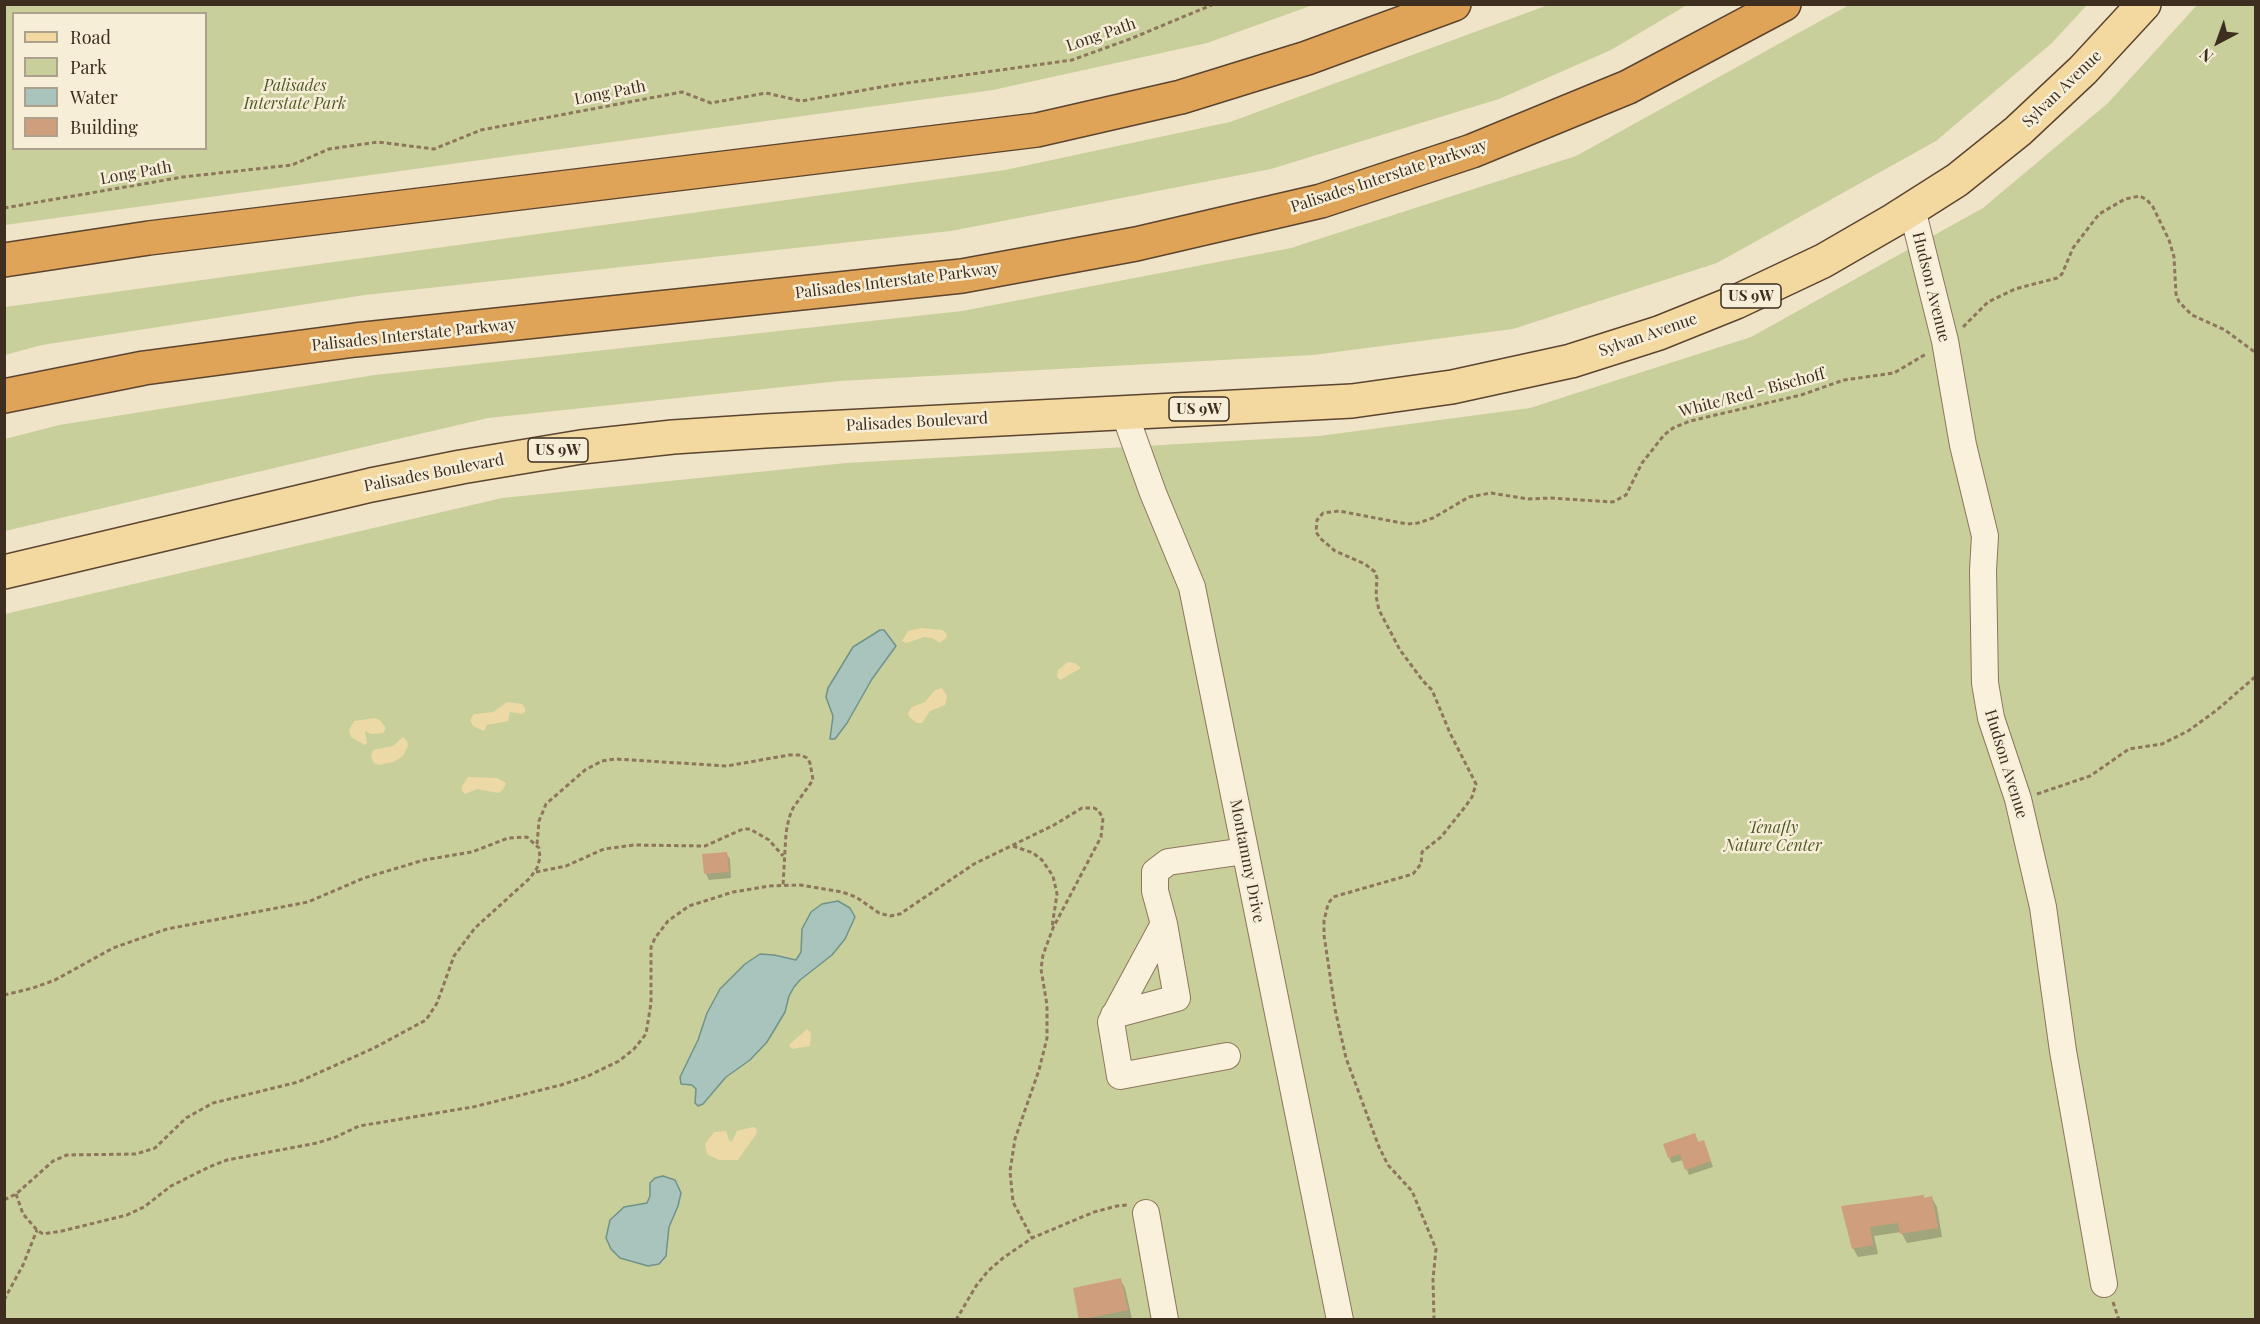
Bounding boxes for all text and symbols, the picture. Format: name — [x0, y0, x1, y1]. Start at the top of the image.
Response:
legend — [12, 12, 207, 150]
north arrow — [2188, 12, 2248, 72]
street label: Long Path — [1064, 14, 1138, 56]
text: Road — [70, 25, 111, 49]
text: N — [2195, 44, 2217, 68]
street label: Sylvan Avenue — [2018, 46, 2106, 132]
text: Park — [70, 55, 107, 79]
park label: Palisades Interstate Park — [244, 76, 346, 114]
street label: Long Path — [573, 77, 647, 109]
text: Water — [70, 85, 118, 109]
text: Building — [70, 115, 138, 139]
street label: Palisades Interstate Parkway — [1288, 135, 1490, 217]
street label: Long Path — [99, 157, 173, 189]
street label: Hudson Avenue — [1908, 230, 1954, 344]
street label: Palisades Interstate Parkway — [794, 259, 1000, 303]
road number: US 9W — [1721, 284, 1781, 308]
street label: Sylvan Avenue — [1596, 309, 1700, 361]
street label: Palisades Interstate Parkway — [311, 315, 517, 355]
street label: White/Red - Bischoff — [1677, 364, 1827, 422]
road number: US 9W — [1169, 397, 1229, 421]
street label: Palisades Boulevard — [845, 409, 989, 435]
road number: US 9W — [528, 438, 588, 462]
street label: Palisades Boulevard — [362, 450, 506, 496]
street label: Hudson Avenue — [1980, 707, 2032, 821]
street label: Montammy Drive — [1226, 798, 1268, 924]
park label: Tenafly Nature Center — [1724, 818, 1822, 856]

